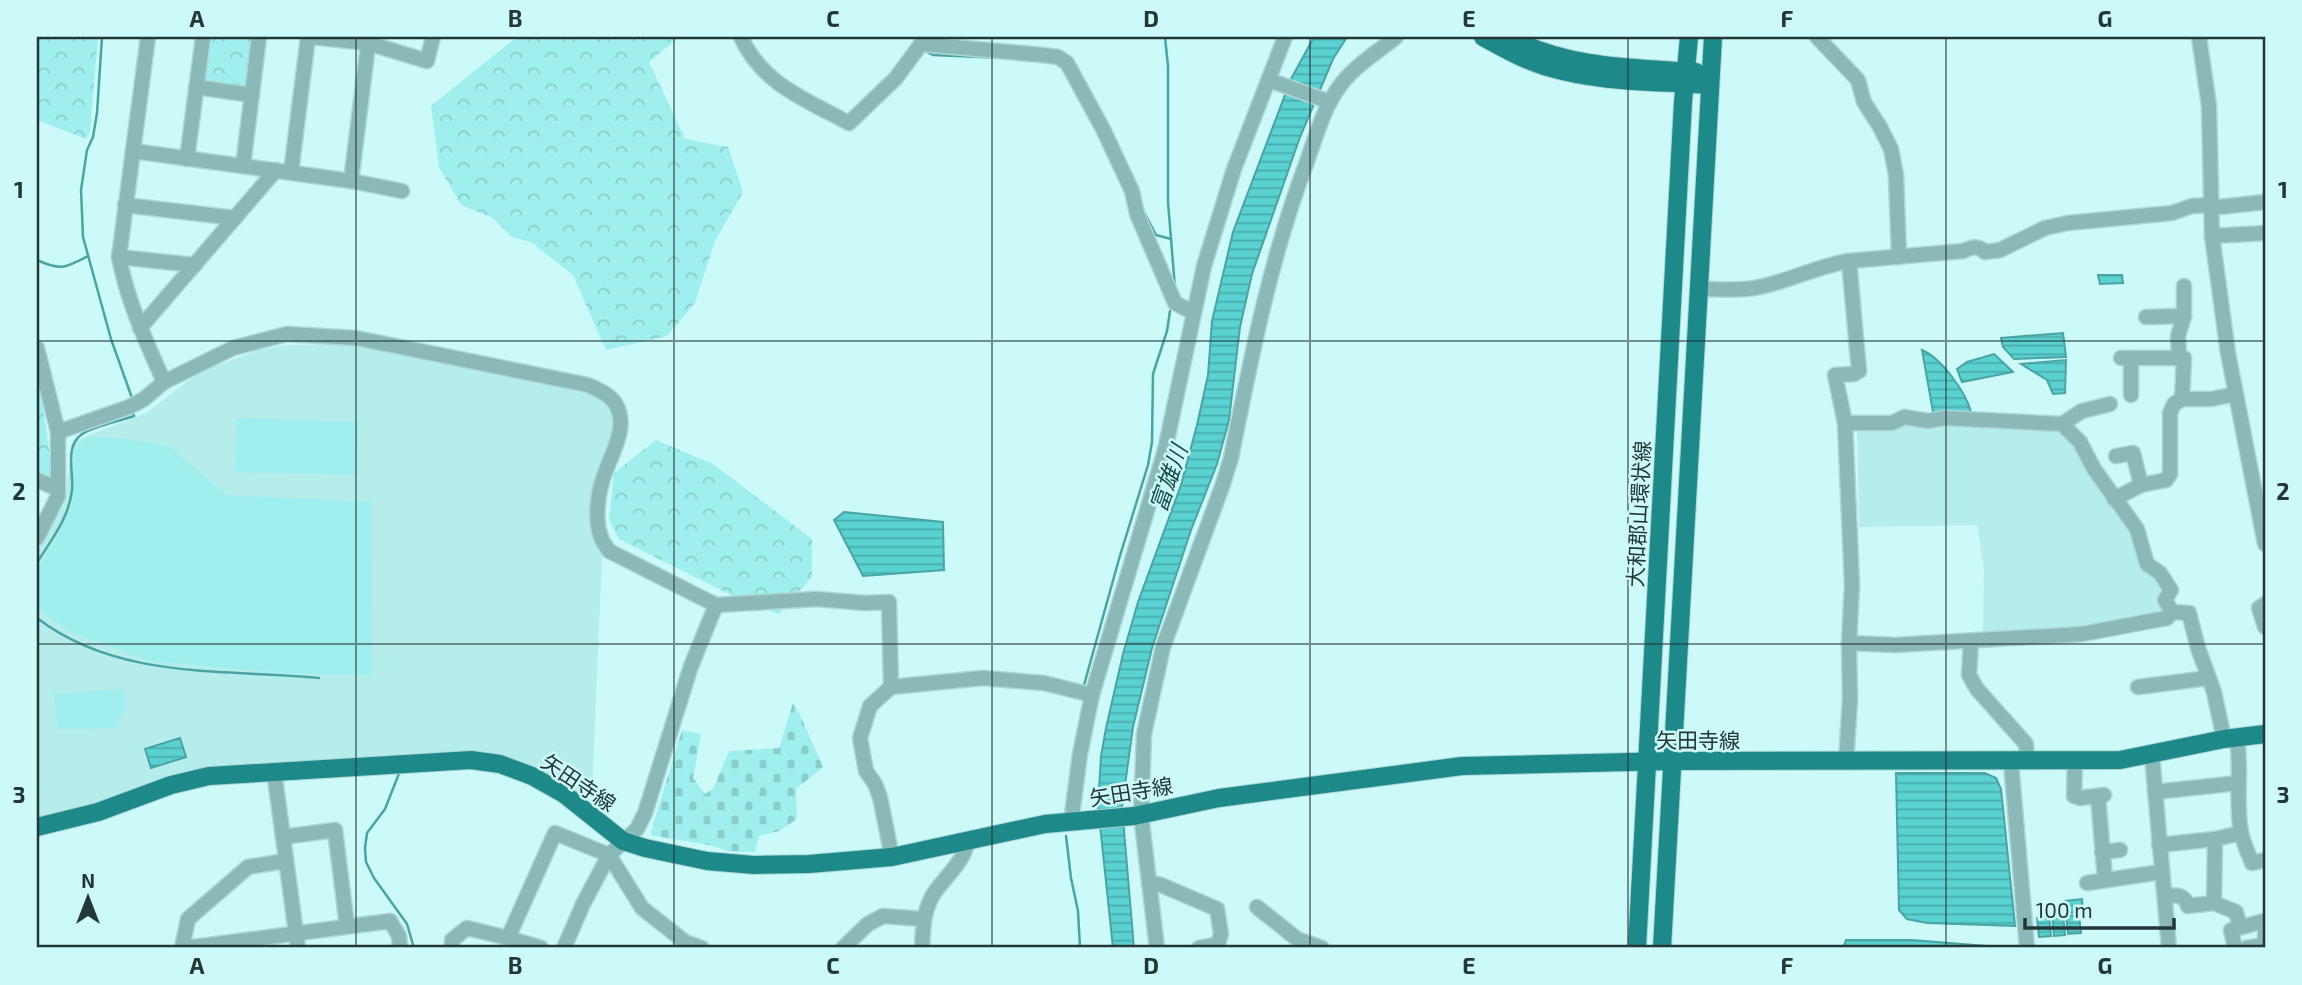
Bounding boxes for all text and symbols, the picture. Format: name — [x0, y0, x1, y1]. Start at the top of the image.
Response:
text: A — [189, 4, 205, 32]
text: B — [508, 4, 522, 32]
text: C — [826, 4, 840, 32]
text: D — [1143, 4, 1159, 32]
text: E — [1462, 4, 1476, 32]
text: F — [1781, 4, 1794, 32]
text: G — [2098, 4, 2112, 32]
text: 1 — [14, 175, 24, 203]
text: 1 — [2278, 175, 2288, 203]
water label: 富雄川 — [1144, 438, 1193, 515]
street label: 大和郡山環状線 — [1622, 440, 1654, 588]
text: 2 — [12, 477, 26, 505]
text: 2 — [2276, 477, 2290, 505]
street label: 矢田寺線 — [1656, 727, 1740, 752]
street label: 矢田寺線 — [537, 748, 621, 816]
street label: 矢田寺線 — [1088, 772, 1174, 810]
text: 3 — [12, 780, 26, 808]
text: 3 — [2276, 780, 2290, 808]
north arrow — [52, 862, 122, 932]
text: N — [81, 869, 95, 892]
scale bar — [2025, 887, 2174, 931]
text: 100 m — [2036, 897, 2093, 922]
text: A — [189, 951, 205, 979]
text: B — [508, 951, 522, 979]
text: C — [826, 951, 840, 979]
text: D — [1143, 951, 1159, 979]
text: E — [1462, 951, 1476, 979]
text: F — [1781, 951, 1794, 979]
text: G — [2098, 951, 2112, 979]

